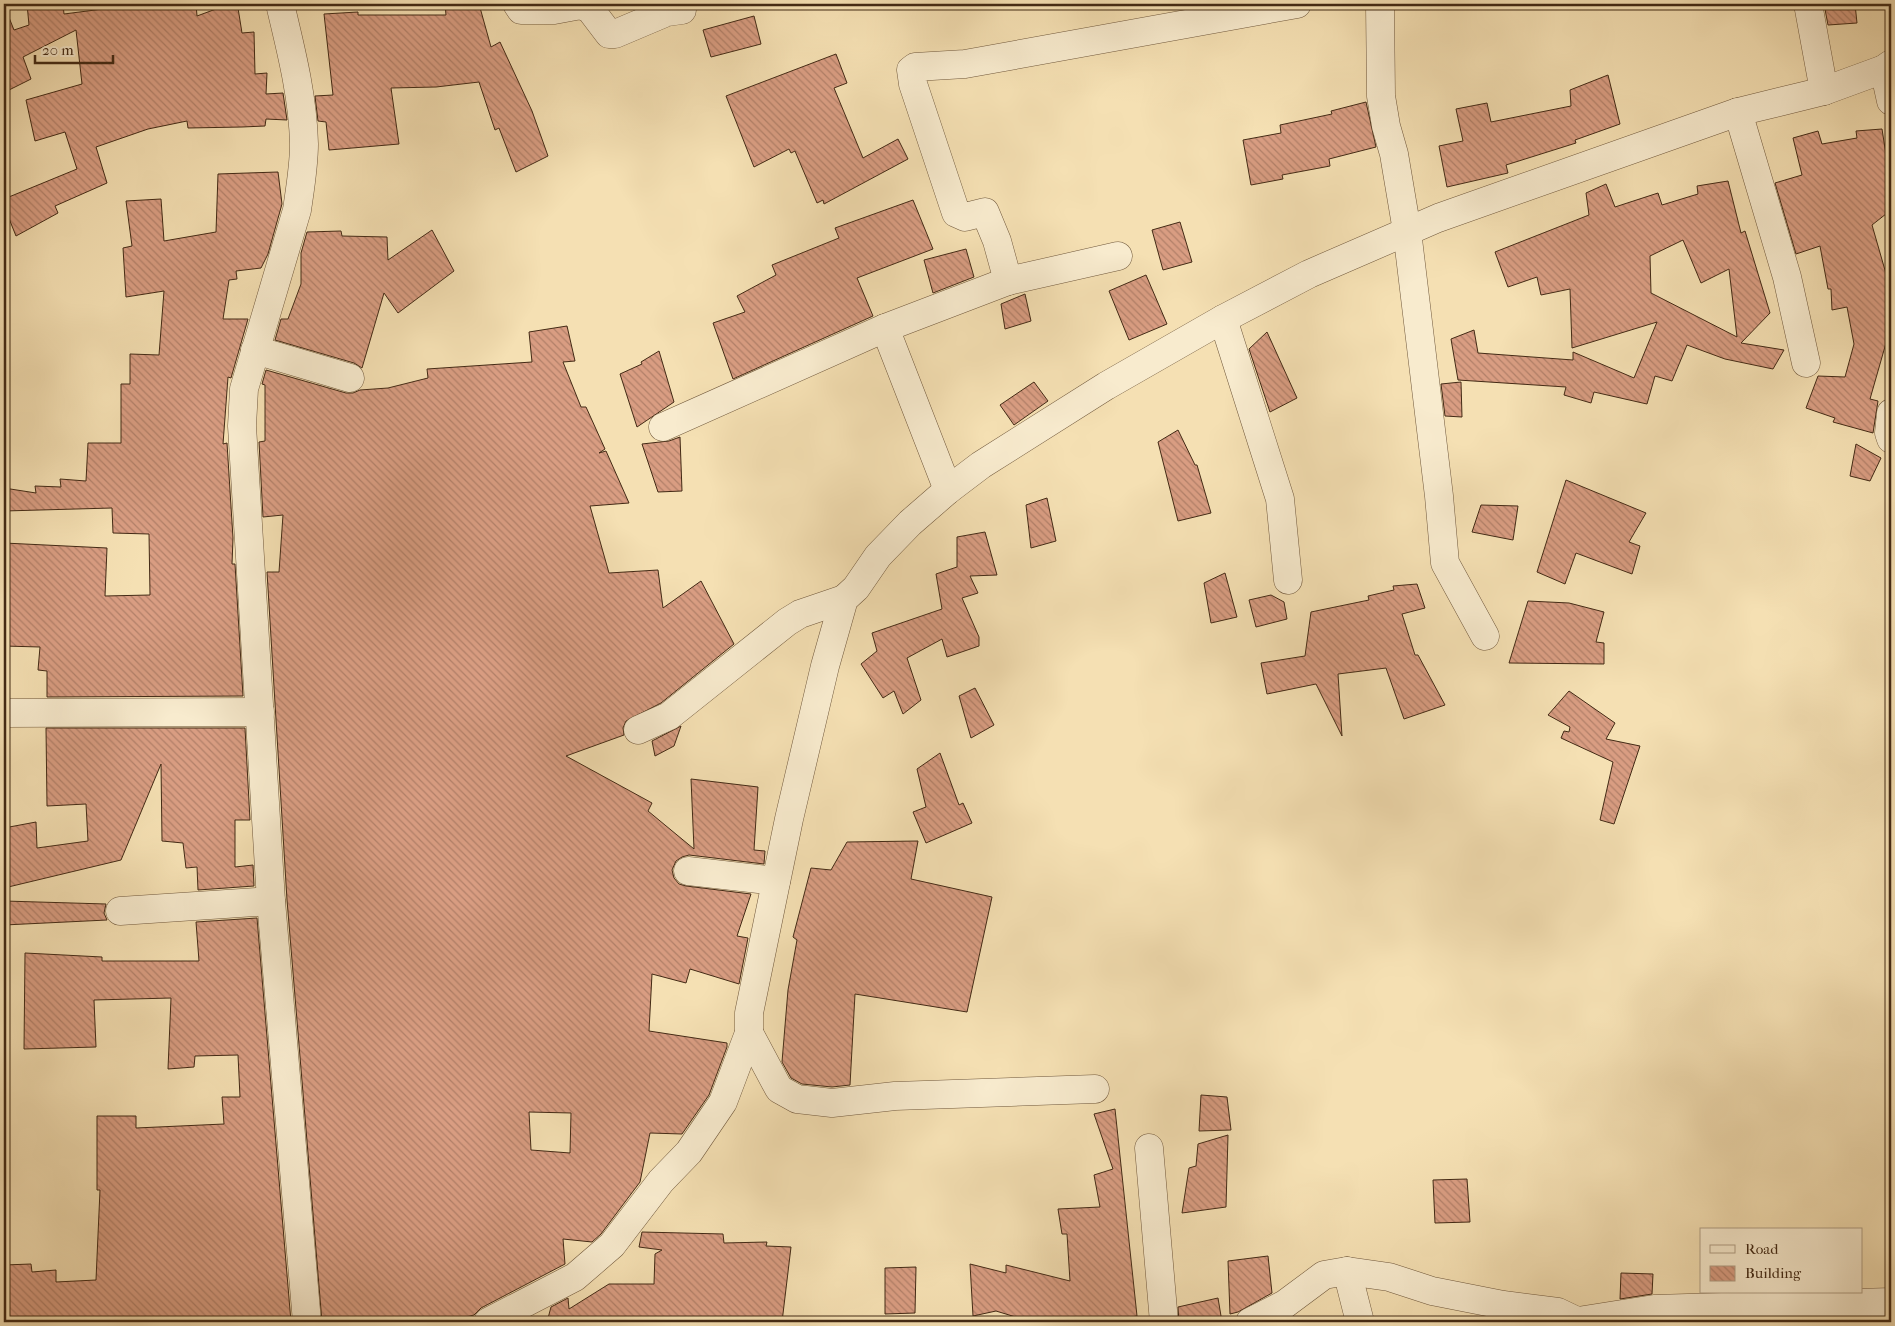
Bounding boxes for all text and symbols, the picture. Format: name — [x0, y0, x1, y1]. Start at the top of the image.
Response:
scale bar — [35, 32, 112, 64]
text: 20 m — [42, 41, 74, 59]
legend — [1700, 1228, 1862, 1294]
text: Road — [1745, 1240, 1779, 1258]
text: Building — [1745, 1264, 1802, 1282]

